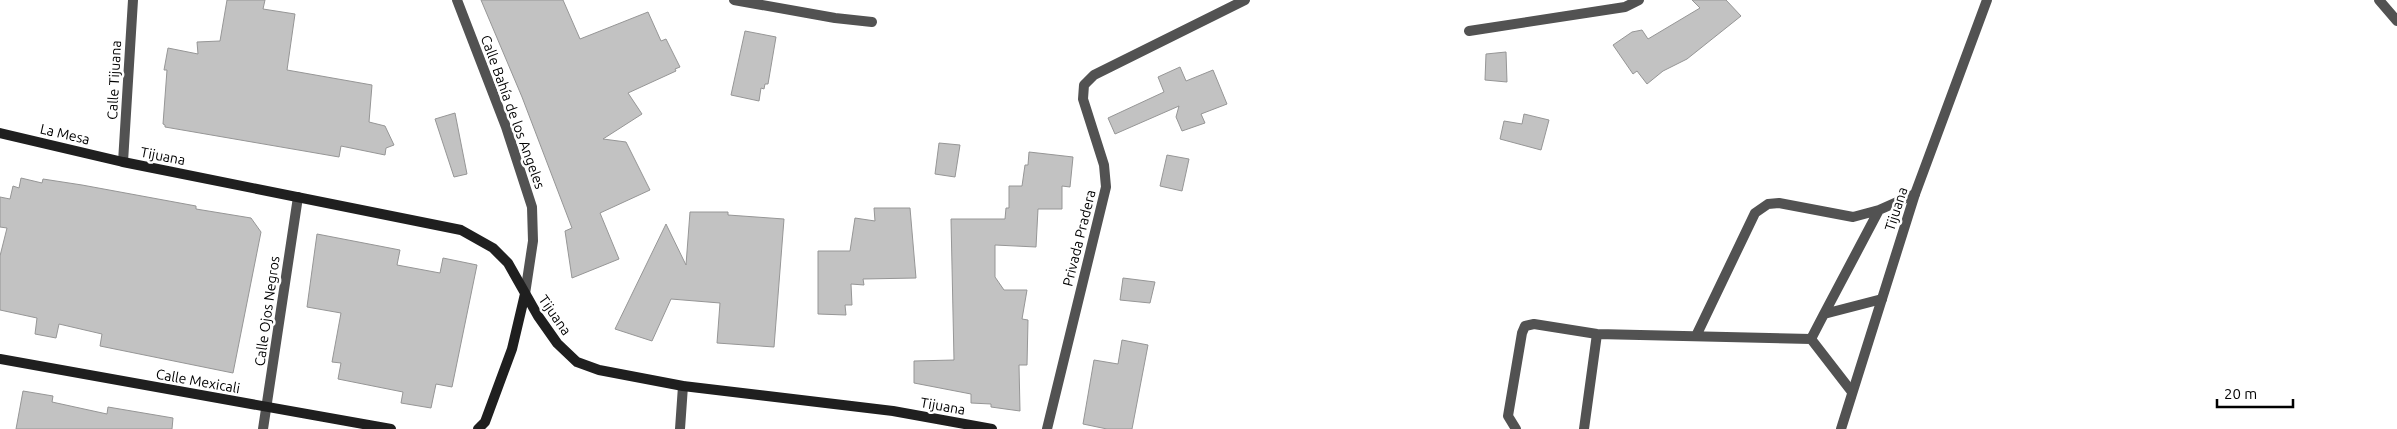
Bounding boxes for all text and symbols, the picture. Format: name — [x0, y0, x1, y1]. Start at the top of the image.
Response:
street label: Calle Bahía de los Angeles — [478, 33, 548, 191]
street label: Calle Tijuana — [104, 40, 124, 120]
street label: La Mesa — [38, 121, 92, 147]
street label: Tijuana — [139, 144, 187, 168]
street label: Tijuana — [1881, 185, 1911, 233]
street label: Privada Pradera — [1059, 188, 1099, 288]
street label: Calle Ojos Negros — [251, 255, 283, 367]
street label: Tijuana — [535, 292, 575, 338]
street label: Calle Mexicali — [155, 366, 241, 396]
scale bar — [2217, 376, 2293, 408]
text: 20 m — [2224, 385, 2257, 402]
street label: Tijuana — [919, 394, 967, 418]

